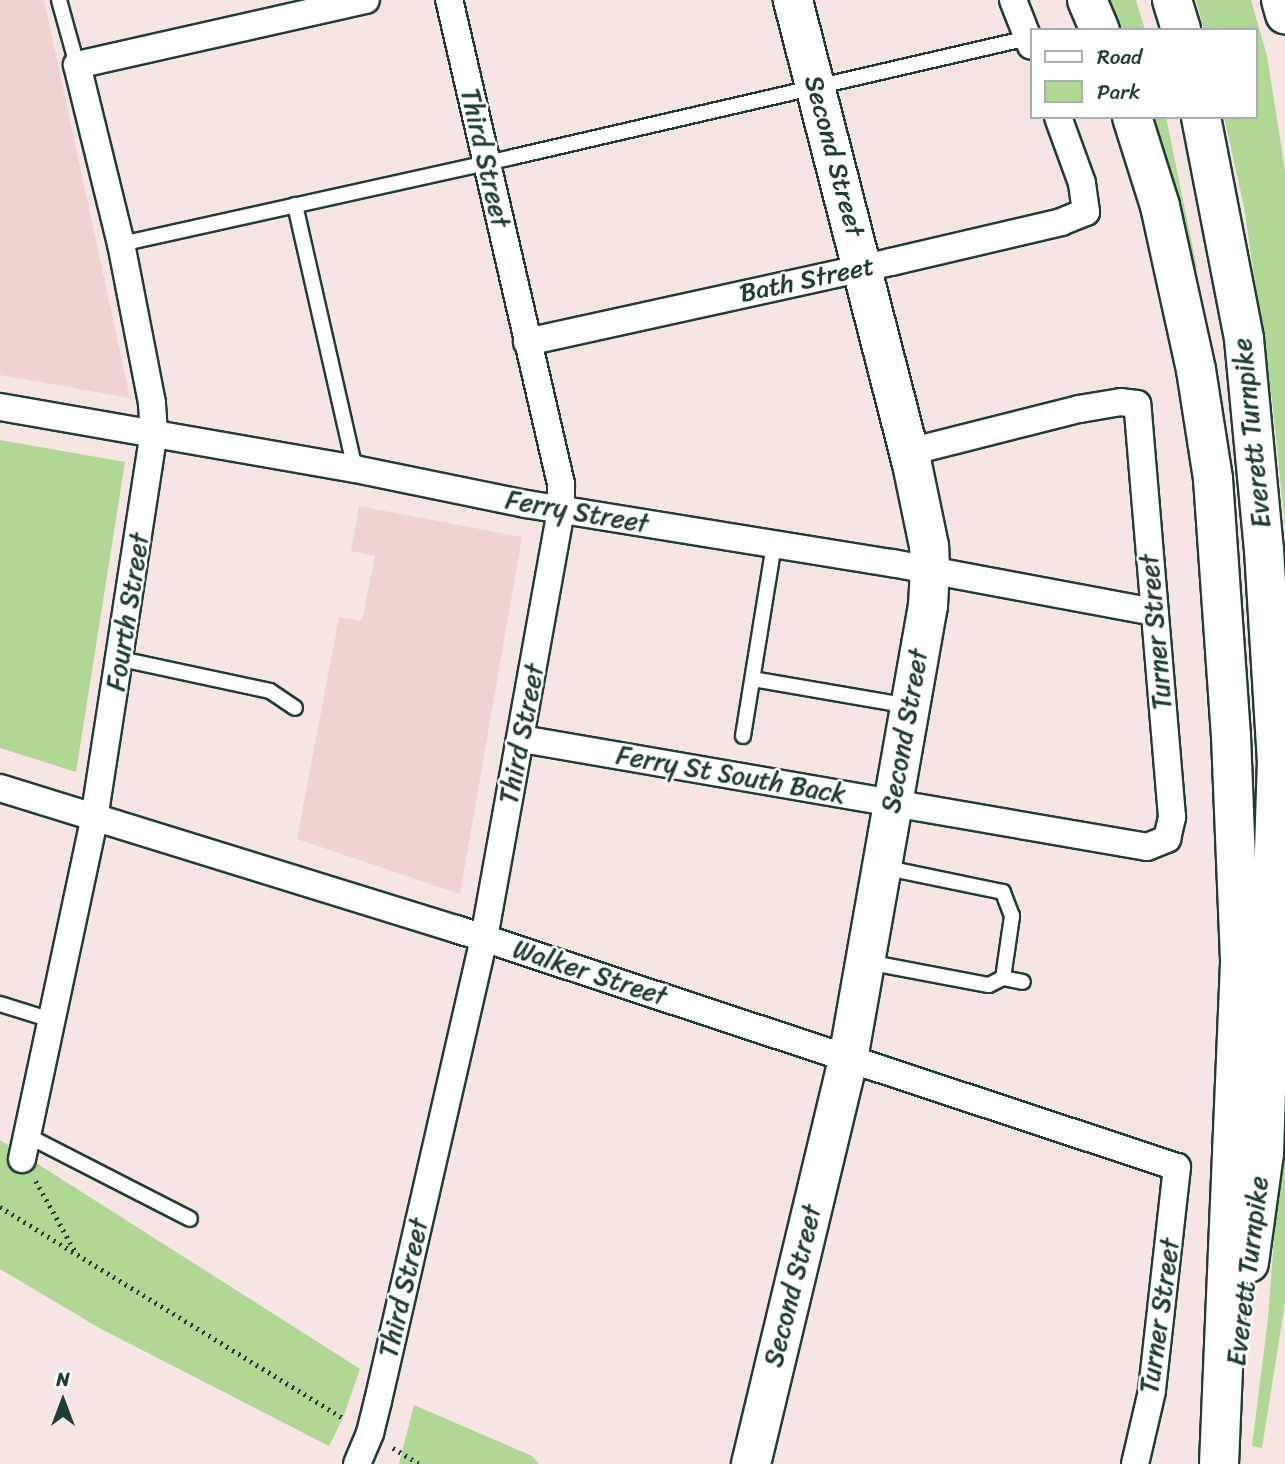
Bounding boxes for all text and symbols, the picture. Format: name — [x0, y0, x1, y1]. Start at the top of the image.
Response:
legend — [1030, 28, 1257, 119]
text: Road — [1097, 38, 1142, 76]
street label: Second Street — [797, 72, 871, 240]
text: Park — [1097, 73, 1140, 111]
street label: Third Street — [454, 85, 516, 231]
street label: Bath Street — [737, 251, 877, 309]
street label: Everett Turnpike — [1227, 337, 1277, 529]
street label: Ferry Street — [503, 484, 651, 540]
street label: Fourth Street — [100, 531, 156, 693]
street label: Turner Street — [1134, 552, 1178, 712]
street label: Second Street — [875, 647, 935, 815]
street label: Third Street — [493, 661, 551, 807]
street label: Ferry St South Back — [613, 739, 849, 811]
street label: Walker Street — [509, 933, 671, 1013]
street label: Everett Turnpike — [1221, 1175, 1275, 1367]
street label: Second Street — [758, 1202, 828, 1370]
street label: Third Street — [373, 1215, 435, 1361]
street label: Turner Street — [1134, 1236, 1186, 1396]
text: N — [56, 1363, 70, 1396]
north arrow — [28, 1366, 98, 1436]

